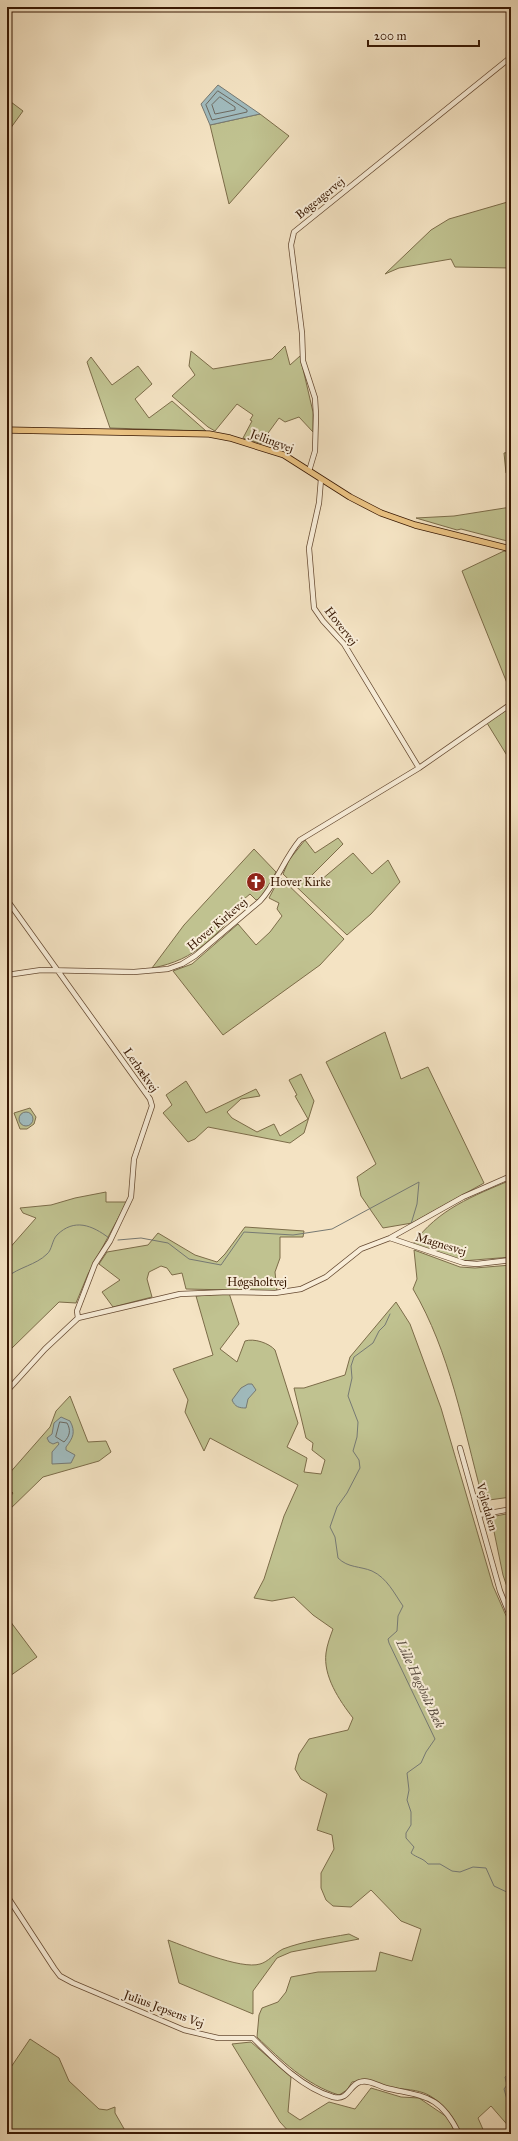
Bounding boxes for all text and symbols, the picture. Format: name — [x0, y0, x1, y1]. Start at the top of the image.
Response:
scale bar — [368, 22, 479, 48]
text: 200 m — [374, 29, 407, 43]
street label: Bøgeagervej — [293, 174, 348, 223]
street label: Jellingvej — [246, 426, 296, 457]
street label: Hovervej — [322, 604, 360, 648]
church icon: Hover Kirke — [245, 871, 267, 893]
place label: Hover Kirke — [270, 875, 331, 889]
street label: Hover Kirkevej — [184, 895, 250, 953]
street label: Lerbækvej — [121, 1045, 161, 1095]
street label: Magnesvej — [414, 1230, 468, 1259]
street label: Høgsholtvej — [227, 1275, 287, 1290]
street label: Vejledalen — [473, 1480, 501, 1533]
water label: Lille Høgsholt Bæk — [392, 1636, 448, 1731]
street label: Julius Jepsens Vej — [120, 1987, 206, 2032]

